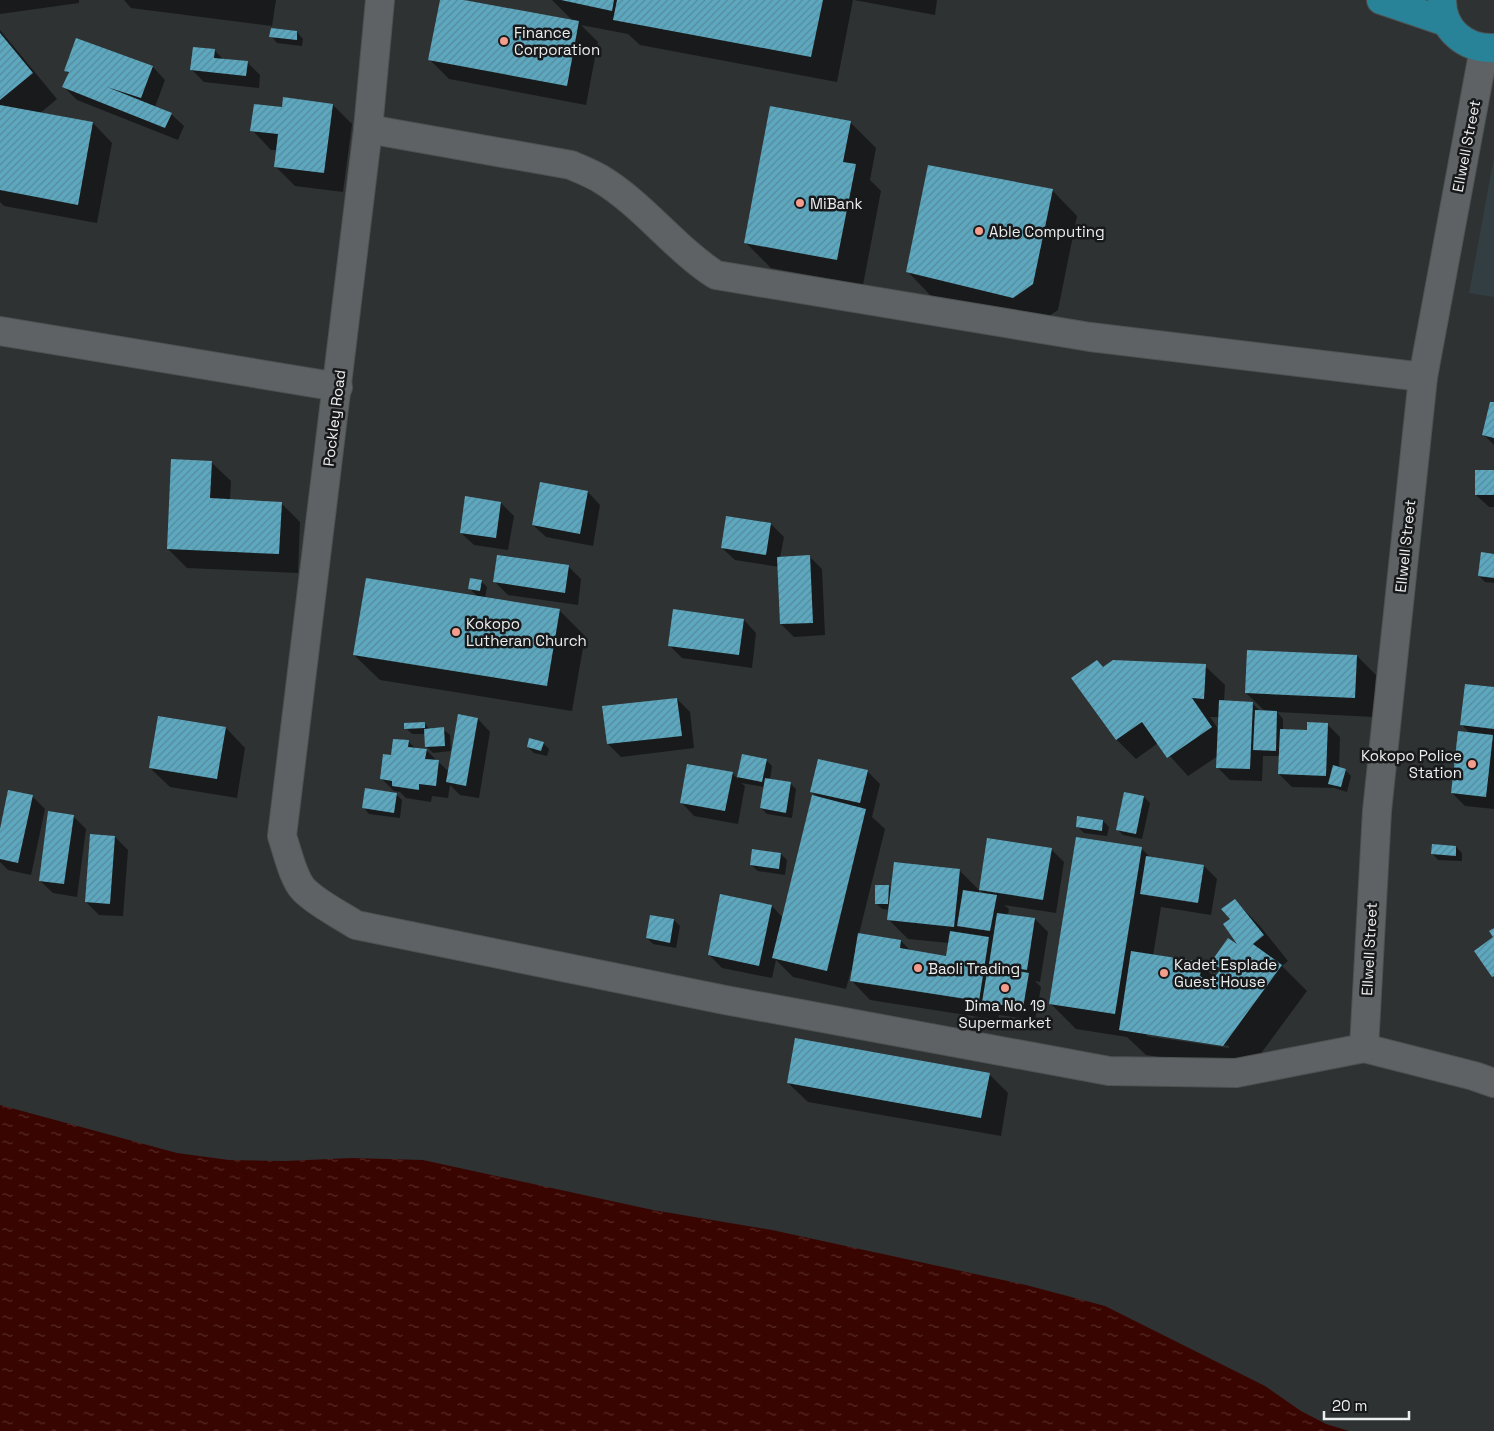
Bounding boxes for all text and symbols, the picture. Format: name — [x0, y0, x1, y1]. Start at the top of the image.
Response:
place label: Finance Corporation — [514, 23, 600, 59]
marker: Finance Corporation — [498, 35, 510, 47]
street label: Ellwell Street — [1448, 98, 1484, 194]
place label: MiBank — [810, 194, 862, 213]
marker: MiBank — [794, 197, 806, 209]
place label: Able Computing — [989, 222, 1105, 241]
marker: Able Computing — [973, 225, 985, 237]
street label: Pockley Road — [319, 368, 349, 468]
street label: Ellwell Street — [1391, 498, 1419, 594]
place label: Kokopo Lutheran Church — [466, 614, 587, 650]
marker: Kokopo Lutheran Church — [450, 626, 462, 638]
place label: Kokopo Police Station — [1361, 746, 1462, 782]
marker: Kokopo Police Station — [1466, 758, 1478, 770]
street label: Ellwell Street — [1357, 902, 1381, 996]
place label: Kadet Esplade Guest House — [1174, 955, 1277, 991]
place label: Baoli Trading — [928, 959, 1020, 978]
marker: Baoli Trading — [912, 962, 924, 974]
marker: Kadet Esplade Guest House — [1158, 967, 1170, 979]
marker: Dima No. 19 Supermarket — [999, 982, 1011, 994]
place label: Dima No. 19 Supermarket — [959, 996, 1052, 1032]
scale bar — [1324, 1388, 1409, 1420]
text: 20 m — [1332, 1396, 1367, 1415]

